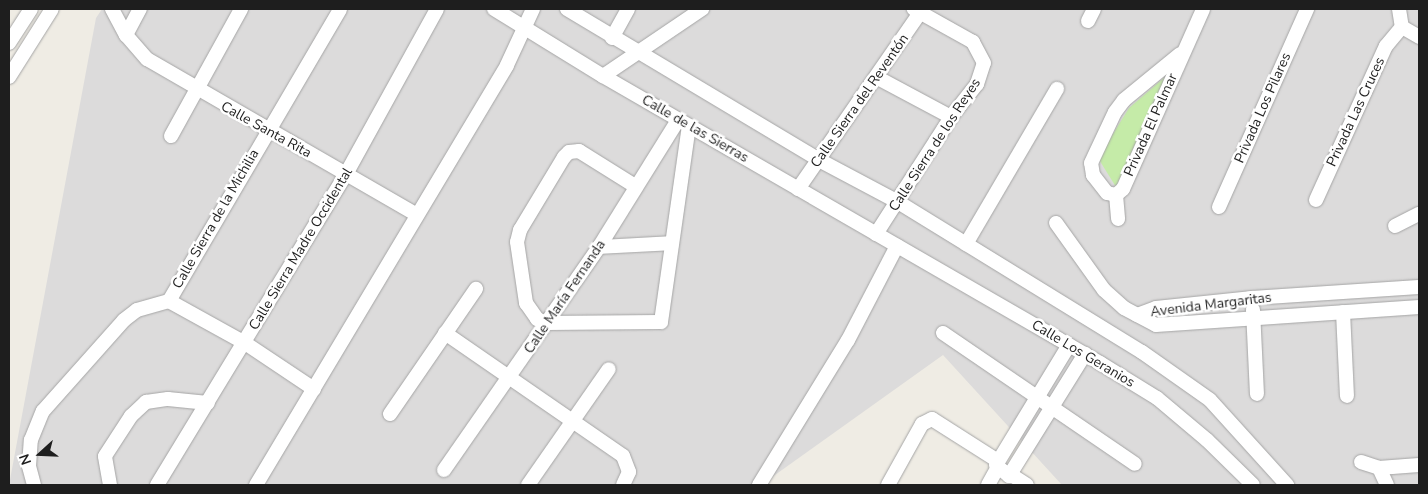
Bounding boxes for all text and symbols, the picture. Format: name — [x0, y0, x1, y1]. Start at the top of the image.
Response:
street label: Calle Sierra del Reventón — [807, 31, 913, 171]
street label: Privada Los Pilares — [1231, 50, 1295, 166]
street label: Privada Las Cruces — [1323, 55, 1389, 169]
street label: Privada El Palmar — [1121, 71, 1181, 179]
street label: Calle Sierra de los Reyes — [886, 75, 984, 215]
street label: Calle de las Sierras — [639, 92, 751, 166]
street label: Calle Santa Rita — [218, 98, 314, 162]
street label: Calle Sierra de la Michilia — [169, 146, 263, 292]
street label: Calle Sierra Madre Occidental — [246, 165, 356, 333]
street label: Calle María Fernanda — [521, 237, 609, 357]
street label: Avenida Margaritas — [1149, 289, 1273, 321]
street label: Calle Los Geranios — [1028, 317, 1138, 391]
north arrow — [15, 429, 65, 479]
text: N — [15, 451, 36, 467]

